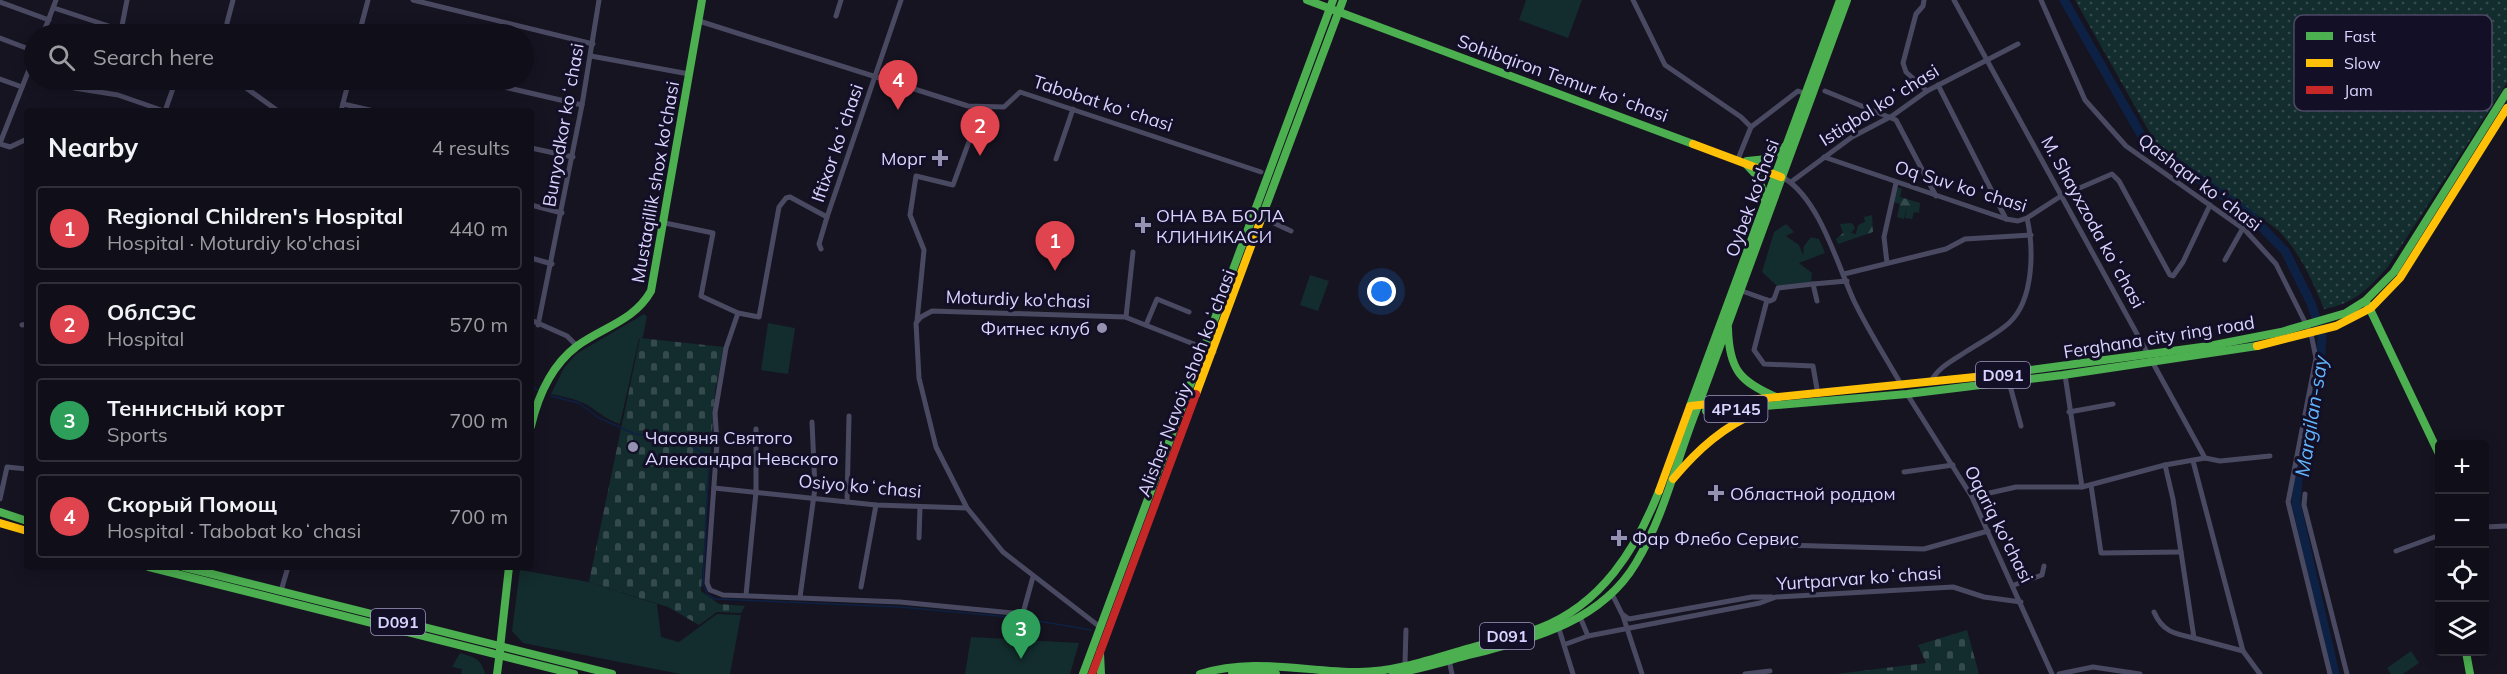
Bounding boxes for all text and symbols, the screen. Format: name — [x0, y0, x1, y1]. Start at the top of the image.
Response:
legend — [2294, 15, 2492, 111]
search box — [24, 24, 534, 90]
text: Fast — [2344, 26, 2376, 46]
street label: Sohibqiron Temur koʻchasi — [1454, 29, 1672, 127]
icon: search — [45, 41, 78, 74]
street label: Bunyodkor koʻchasi — [537, 41, 589, 209]
text: Search here — [93, 43, 214, 71]
text: Slow — [2344, 53, 2381, 73]
street label: Istiqbol koʻchasi — [1815, 59, 1943, 151]
pin: 4 — [878, 60, 918, 110]
street label: Tabobat koʻchasi — [1030, 70, 1176, 136]
street label: Mustaqillik shox ko'chasi — [626, 79, 684, 285]
text: Jam — [2344, 80, 2373, 100]
street label: Iftixor koʻchasi — [806, 81, 868, 205]
pin: 2 — [960, 106, 1000, 156]
street label: Qashqar koʻchasi — [2134, 128, 2266, 236]
text: Nearby — [48, 131, 138, 164]
street label: M. Shayxzoda koʻchasi — [2036, 132, 2150, 312]
text: 4 results — [432, 135, 510, 160]
street label: Oybek ko‘chasi — [1720, 136, 1784, 260]
place label: Морг — [881, 147, 926, 170]
marker: Морг — [931, 149, 949, 167]
street label: Oq Suv koʻchasi — [1892, 155, 2030, 217]
text: Regional Children's Hospital — [107, 202, 403, 230]
place label: ОНА ВА БОЛА КЛИНИКАСИ — [1156, 204, 1285, 248]
text: 1 — [64, 216, 76, 241]
text: 440 m — [449, 216, 508, 241]
marker: ОНА ВА БОЛА КЛИНИКАСИ — [1134, 216, 1152, 234]
pin: 1 — [1036, 222, 1074, 271]
text: Hospital · Moturdiy ko'chasi — [107, 230, 360, 255]
street label: Alisher Navoiy shoh koʻchasi — [1132, 266, 1240, 500]
your location — [1367, 277, 1396, 306]
street label: Moturdiy ko'chasi — [945, 285, 1091, 313]
text: ОблСЭС — [107, 298, 196, 326]
street label: Ferghana city ring road — [2062, 311, 2256, 363]
text: 2 — [64, 312, 76, 337]
text: 570 m — [449, 312, 508, 337]
place label: Фитнес клуб — [980, 317, 1090, 340]
marker: Фитнес клуб — [1095, 321, 1109, 335]
text: Hospital — [107, 326, 184, 351]
water label: Margilan-say — [2289, 352, 2333, 479]
road number: D091 — [1976, 362, 2030, 388]
text: Теннисный корт — [107, 394, 284, 422]
road number: 4P145 — [1704, 396, 1768, 422]
text: 3 — [64, 408, 76, 433]
text: 700 m — [449, 408, 508, 433]
text: Sports — [107, 422, 168, 447]
place label: Часовня Святого Александра Невского — [645, 426, 838, 470]
marker: Часовня Святого Александра Невского — [626, 440, 640, 454]
map controls — [2435, 440, 2489, 656]
button: + — [2435, 440, 2489, 494]
street label: Oqariq ko'chasi — [1960, 461, 2038, 587]
street label: Osiyo koʻchasi — [798, 469, 922, 503]
place label: Областной роддом — [1730, 482, 1896, 505]
marker: Областной роддом — [1707, 484, 1725, 502]
text: Скорый Помощ — [107, 490, 277, 518]
button: − — [2435, 494, 2489, 548]
text: 4 — [64, 504, 76, 529]
text: 700 m — [449, 504, 508, 529]
text: Hospital · Tabobat koʻchasi — [107, 518, 361, 543]
place label: Фар Флебо Сервис — [1632, 527, 1799, 550]
marker: Фар Флебо Сервис — [1610, 529, 1628, 547]
button: locate — [2435, 548, 2489, 602]
street label: Yurtparvar koʻchasi — [1775, 561, 1942, 595]
button: layers — [2435, 602, 2489, 656]
road number: D091 — [371, 609, 425, 635]
pin: 3 — [1002, 610, 1040, 659]
road number: D091 — [1480, 623, 1534, 649]

